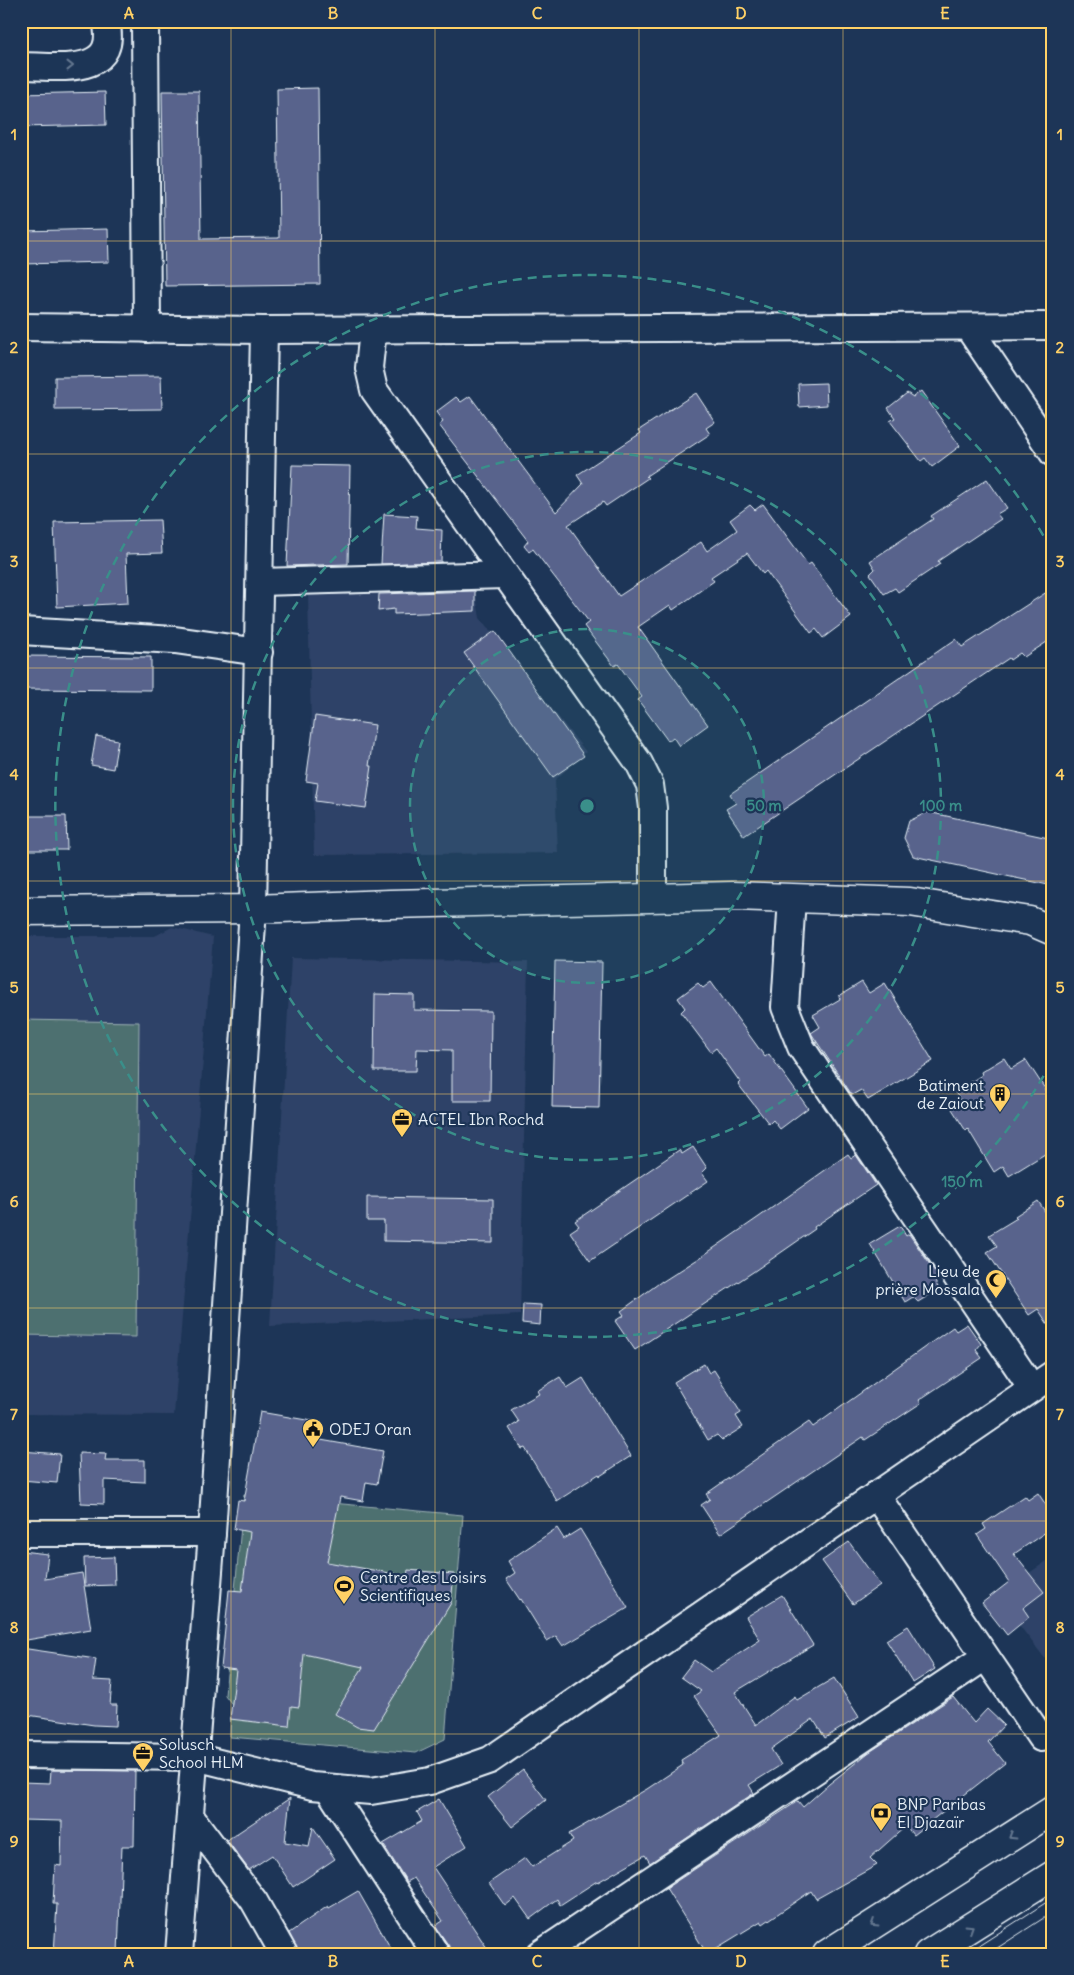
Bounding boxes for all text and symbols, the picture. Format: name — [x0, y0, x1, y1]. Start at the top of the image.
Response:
text: A — [124, 3, 134, 23]
text: B — [328, 3, 339, 23]
text: C — [532, 3, 543, 23]
text: D — [735, 3, 747, 23]
text: E — [940, 3, 950, 23]
one-way arrow — [66, 61, 74, 71]
text: 1 — [11, 124, 17, 144]
text: 1 — [1057, 124, 1063, 144]
text: 2 — [10, 337, 19, 357]
text: 2 — [1056, 337, 1065, 357]
text: 3 — [9, 551, 19, 571]
text: 3 — [1055, 551, 1065, 571]
text: 4 — [9, 764, 19, 784]
text: 4 — [1055, 764, 1065, 784]
text: 50 m — [746, 796, 782, 815]
text: 100 m — [920, 796, 962, 815]
centre of rings — [578, 797, 596, 815]
text: 5 — [9, 977, 19, 997]
text: 5 — [1055, 977, 1065, 997]
place label: Batiment de Zaiout — [917, 1075, 985, 1113]
building icon: Batiment de Zaiout — [988, 1082, 1012, 1113]
office icon: ACTEL Ibn Rochd — [390, 1107, 414, 1138]
place label: ACTEL Ibn Rochd — [418, 1109, 544, 1129]
text: 150 m — [941, 1172, 983, 1191]
text: 6 — [9, 1191, 19, 1211]
text: 6 — [1055, 1191, 1065, 1211]
place label: Lieu de prière Mossala — [875, 1261, 980, 1299]
mosque icon: Lieu de prière Mossala — [984, 1268, 1008, 1299]
text: 7 — [10, 1404, 18, 1424]
text: 7 — [1056, 1404, 1064, 1424]
public building icon: ODEJ Oran — [301, 1417, 325, 1448]
place label: ODEJ Oran — [329, 1419, 411, 1439]
place label: Centre des Loisirs Scientifiques — [360, 1567, 487, 1605]
sports icon: Centre des Loisirs Scientifiques — [332, 1574, 356, 1605]
text: 8 — [9, 1617, 19, 1637]
text: 8 — [1055, 1617, 1065, 1637]
place label: Solusch School HLM — [159, 1734, 244, 1772]
office icon: Solusch School HLM — [131, 1741, 155, 1772]
place label: BNP Paribas El Djazaïr — [897, 1794, 986, 1832]
bank icon: BNP Paribas El Djazaïr — [869, 1801, 893, 1832]
one-way arrow — [1008, 1830, 1017, 1840]
text: 9 — [9, 1831, 19, 1851]
text: 9 — [1055, 1831, 1065, 1851]
one-way arrow — [871, 1917, 880, 1927]
one-way arrow — [964, 1924, 973, 1934]
text: A — [124, 1951, 134, 1971]
text: B — [328, 1951, 339, 1971]
text: C — [532, 1951, 543, 1971]
text: D — [735, 1951, 747, 1971]
text: E — [940, 1951, 950, 1971]

